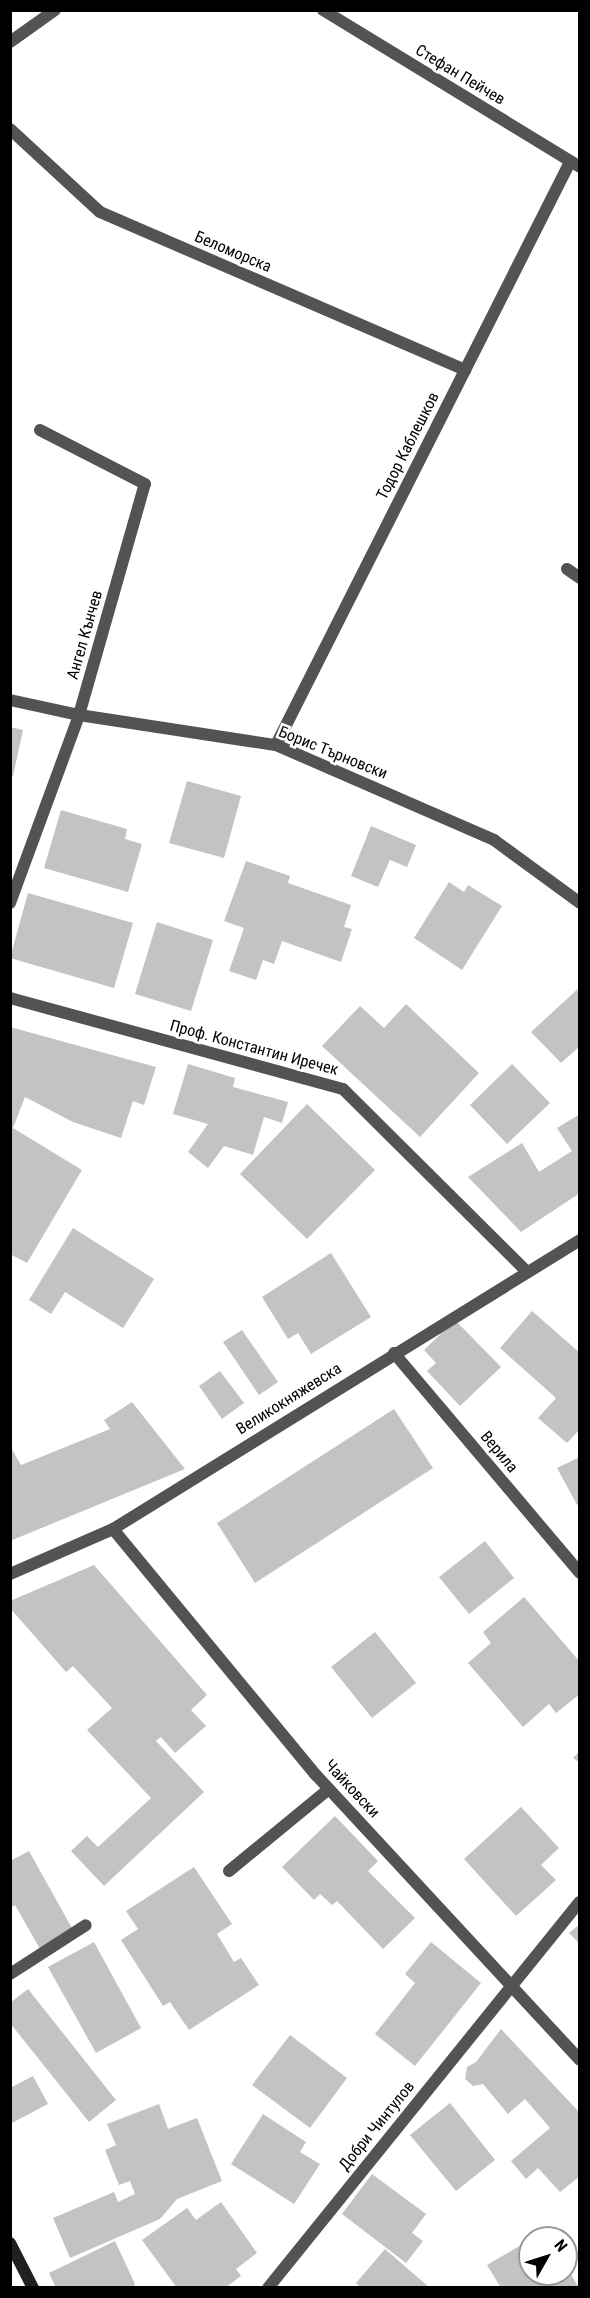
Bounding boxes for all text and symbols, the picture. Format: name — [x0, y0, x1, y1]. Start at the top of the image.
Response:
street label: Стефан Пейчев — [412, 41, 508, 109]
street label: Беломорска — [192, 227, 274, 277]
street label: Тодор Каблешков — [373, 389, 443, 503]
street label: Ангел Кънчев — [63, 588, 107, 682]
street label: Борис Търновски — [276, 722, 390, 784]
street label: Проф. Константин Иречек — [168, 1016, 340, 1080]
street label: Великокняжевска — [233, 1359, 345, 1439]
street label: Верила — [476, 1427, 522, 1477]
street label: Чайковски — [320, 1756, 384, 1822]
street label: Добри Чинтулов — [335, 2077, 419, 2175]
north arrow — [518, 2226, 578, 2286]
text: N — [550, 2236, 571, 2255]

